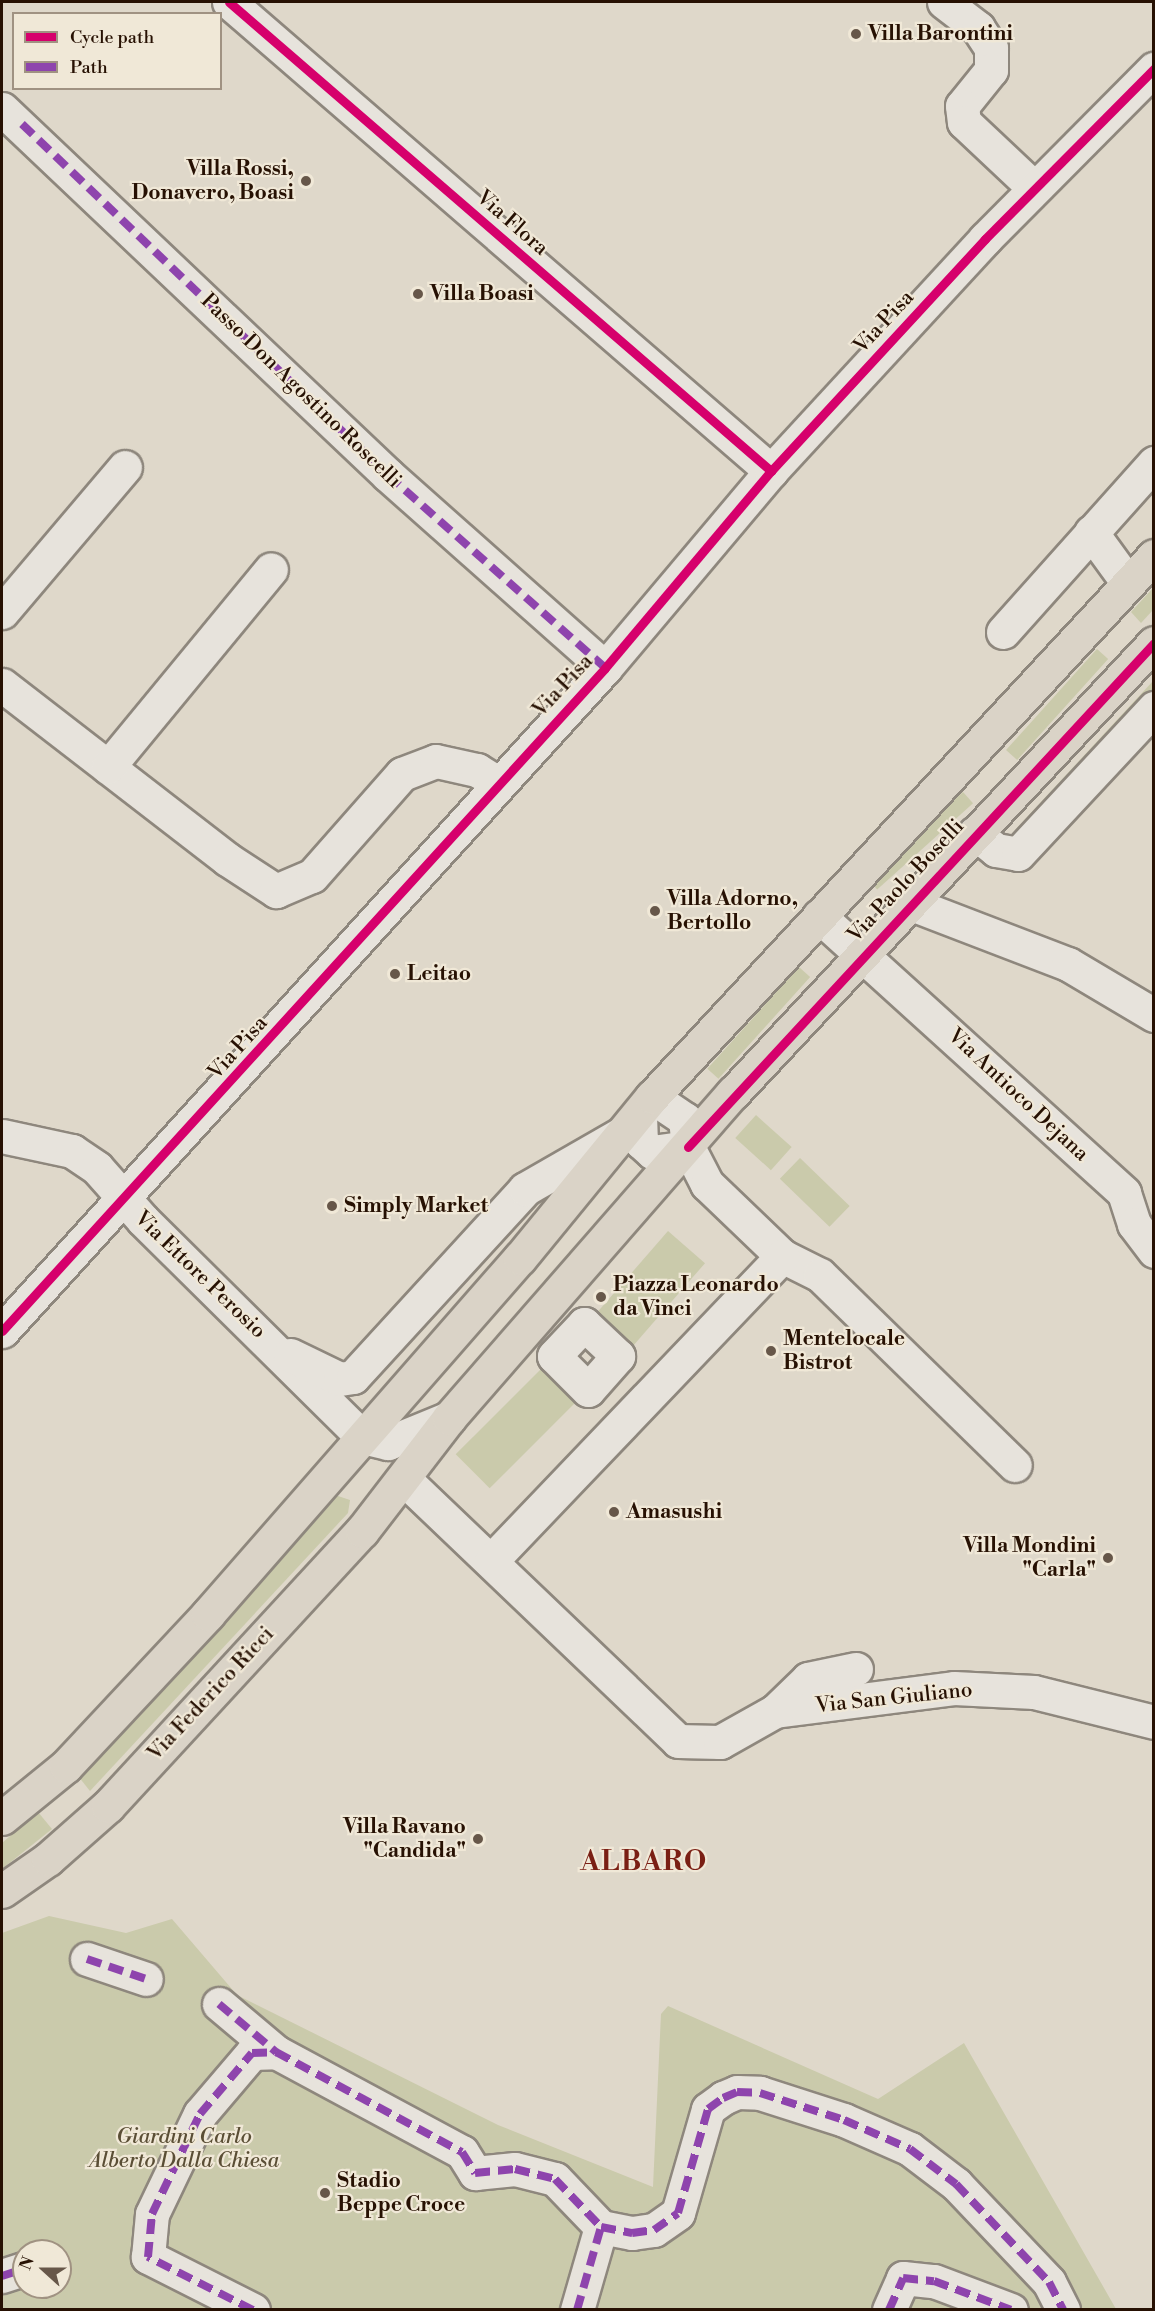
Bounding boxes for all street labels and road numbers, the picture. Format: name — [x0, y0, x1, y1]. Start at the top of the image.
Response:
street label: Via Flora — [471, 185, 553, 261]
street label: Via Pisa — [849, 285, 919, 359]
street label: Passo Don Agostino Roscelli — [195, 288, 407, 494]
street label: Via Pisa — [528, 649, 598, 723]
street label: Via Paolo Boselli — [842, 814, 970, 948]
street label: Via Pisa — [203, 1011, 273, 1085]
street label: Via Antioco Dejana — [942, 1023, 1094, 1167]
street label: Via Ettore Perosio — [129, 1206, 271, 1344]
street label: Via Federico Ricci — [142, 1622, 280, 1766]
street label: Via San Giuliano — [814, 1677, 974, 1719]

